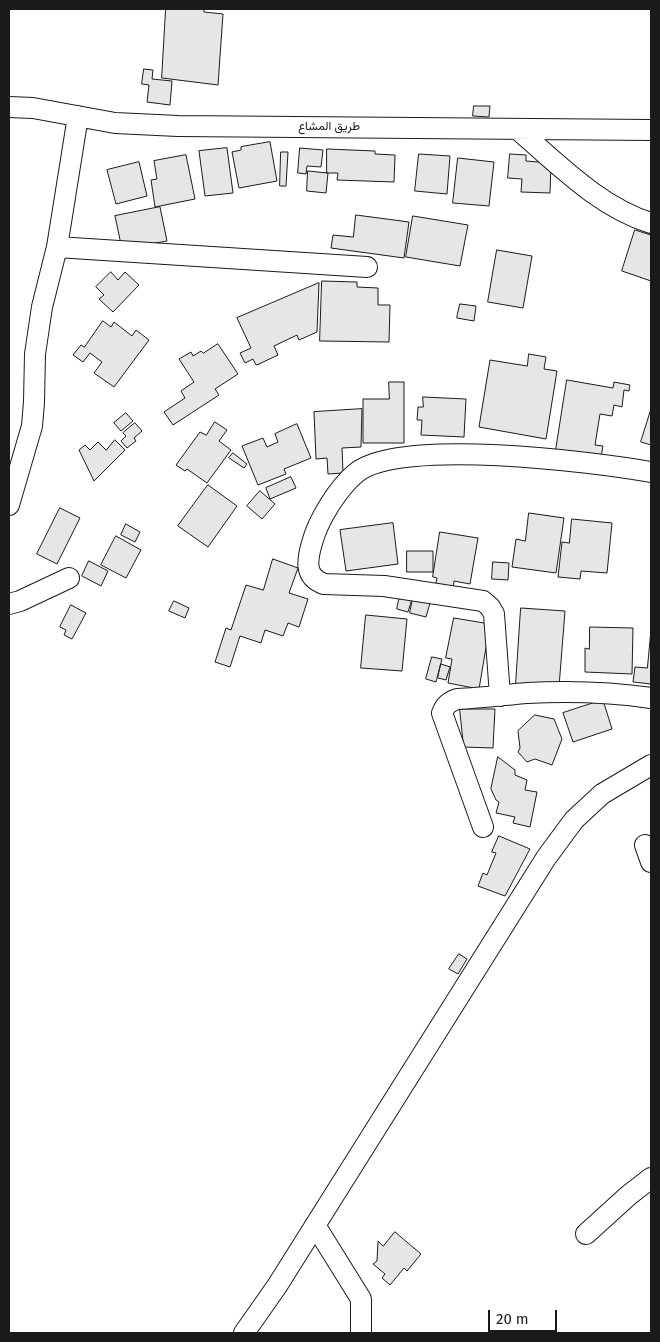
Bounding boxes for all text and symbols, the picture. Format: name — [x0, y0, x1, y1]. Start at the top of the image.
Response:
street label: طريق المشاع — [298, 120, 360, 134]
scale bar — [490, 1300, 559, 1332]
text: 20 m — [496, 1310, 529, 1328]

